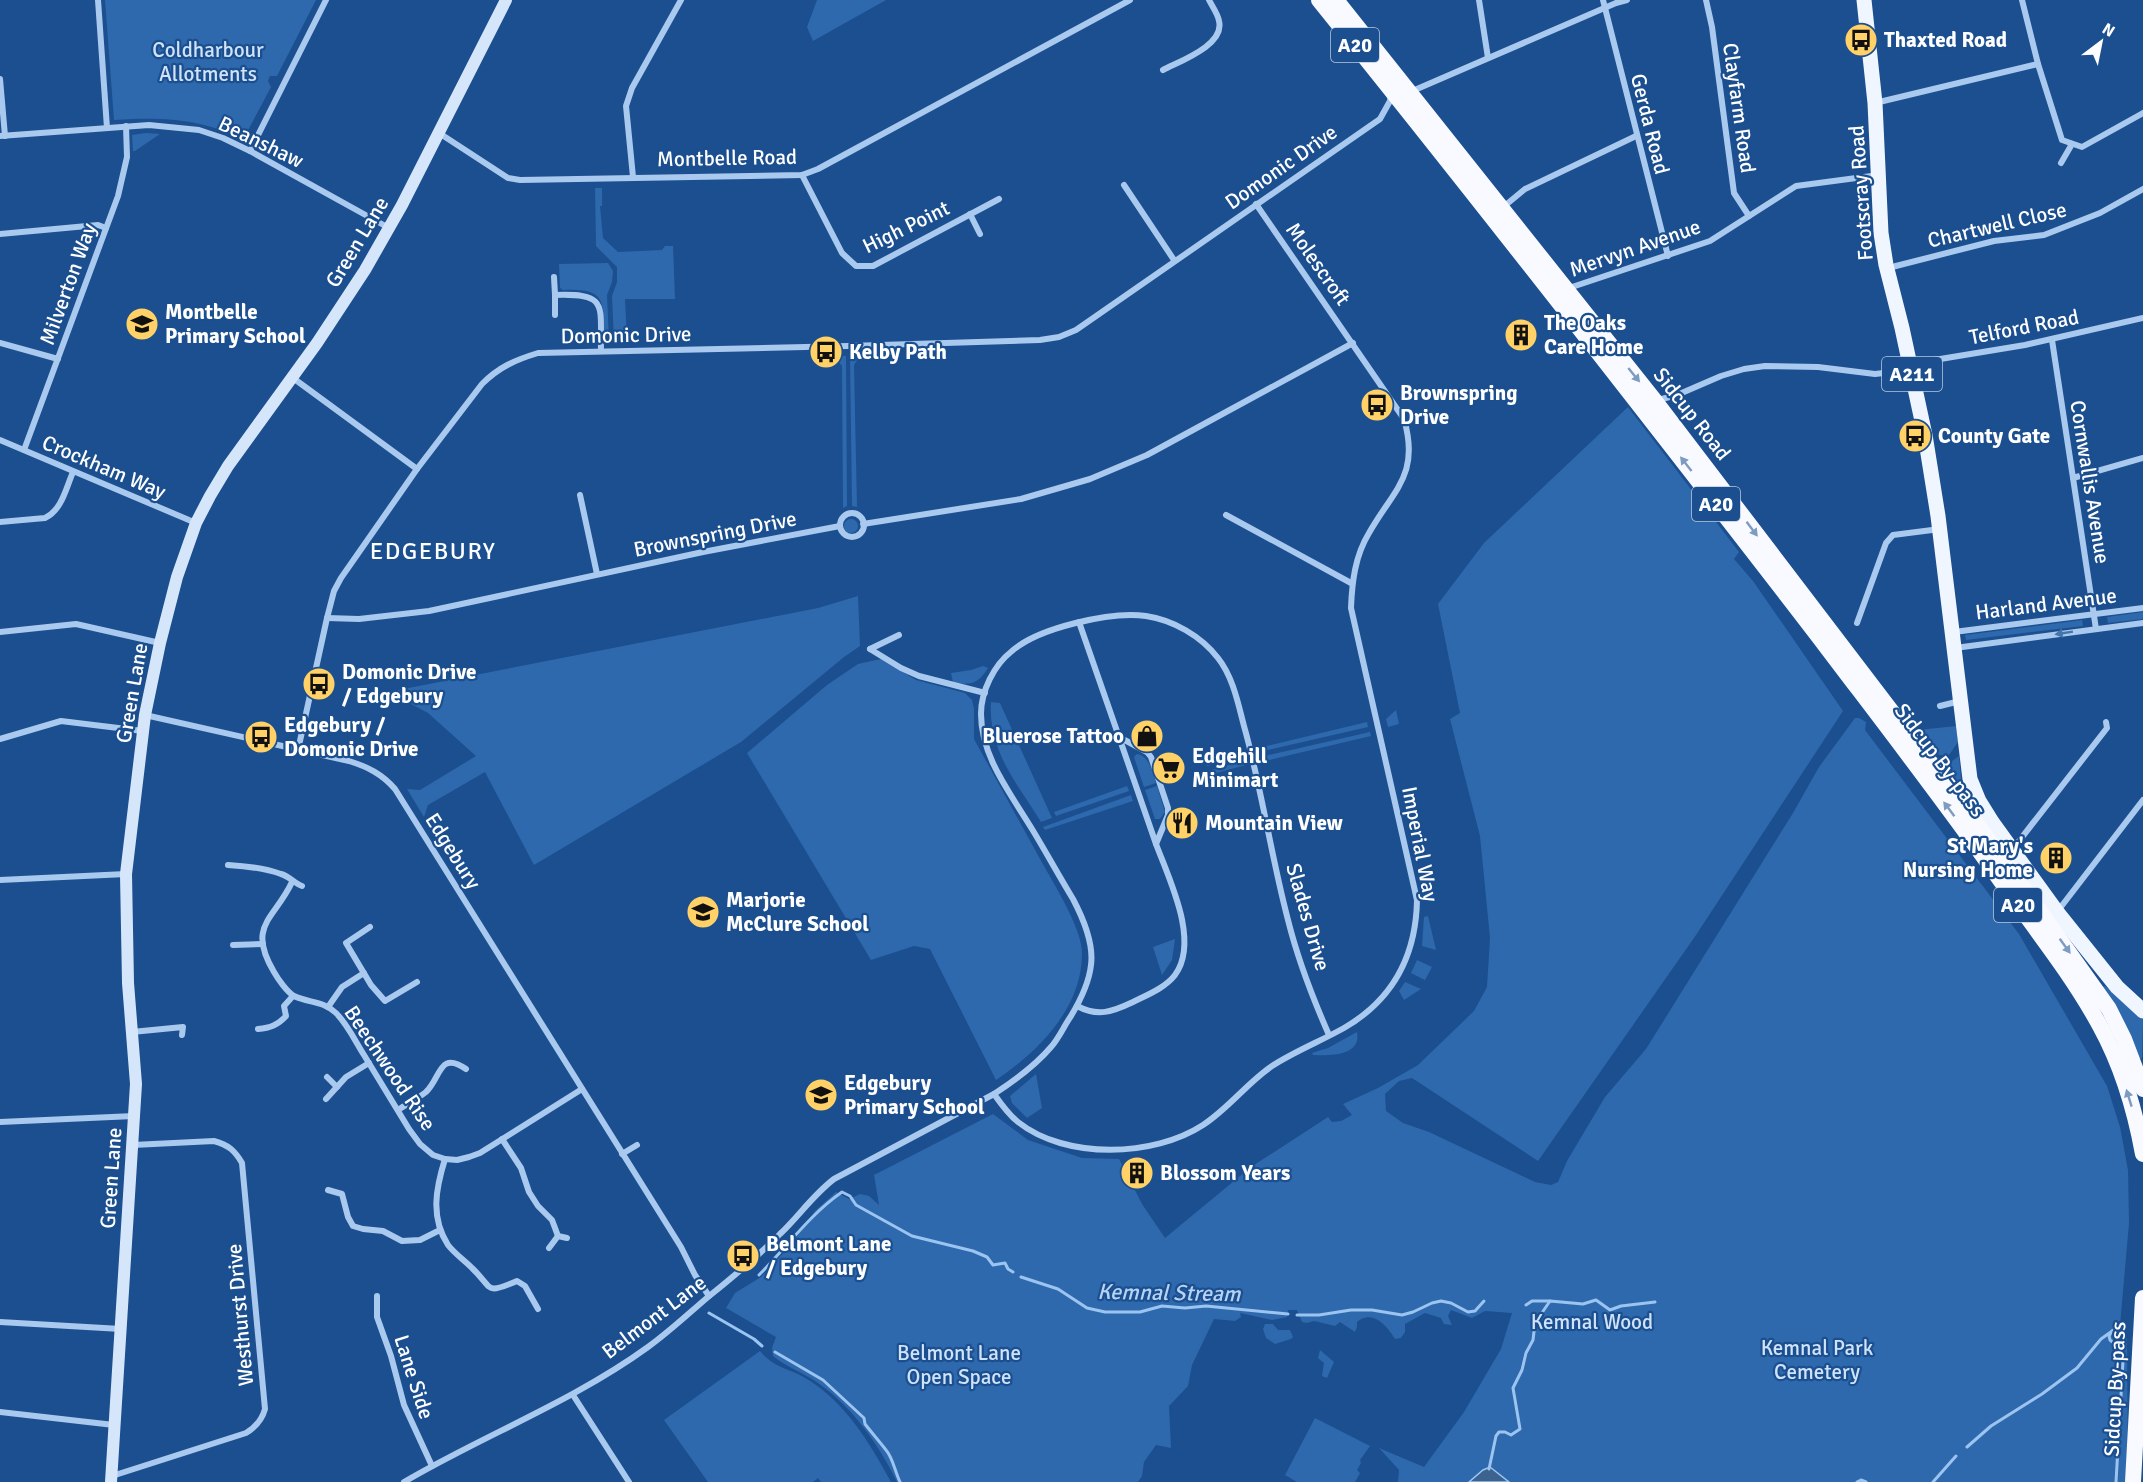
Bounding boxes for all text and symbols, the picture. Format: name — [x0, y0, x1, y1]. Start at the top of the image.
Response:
north arrow — [2071, 12, 2131, 72]
text: N — [2098, 19, 2118, 42]
bus stop icon: Thaxted Road — [1843, 22, 1879, 58]
place label: Thaxted Road — [1884, 27, 2007, 53]
road number: A20 — [1331, 28, 1379, 62]
park label: Coldharbour Allotments — [152, 37, 264, 87]
street label: Clayfarm Road — [1717, 41, 1761, 175]
street label: Gerda Road — [1625, 71, 1675, 177]
street label: Beanshaw — [214, 110, 308, 174]
street label: Domonic Drive — [1220, 119, 1342, 215]
street label: Footscray Road — [1843, 124, 1879, 262]
street label: Montbelle Road — [657, 144, 797, 172]
street label: Green Lane — [320, 192, 394, 292]
street label: High Point — [858, 195, 954, 259]
street label: Chartwell Close — [1925, 196, 2069, 254]
street label: Mervyn Avenue — [1566, 213, 1704, 283]
street label: Molescroft — [1280, 218, 1356, 311]
street label: Milverton Way — [34, 219, 102, 349]
place label: Montbelle Primary School — [165, 299, 306, 349]
street label: Telford Road — [1967, 304, 2081, 350]
school or university icon: Montbelle Primary School — [124, 306, 160, 342]
place label: The Oaks Care Home — [1544, 310, 1643, 360]
building icon: The Oaks Care Home — [1503, 317, 1539, 353]
street label: Domonic Drive — [560, 321, 692, 349]
bus stop icon: Kelby Path — [808, 334, 844, 370]
place label: Kelby Path — [849, 339, 947, 365]
road number: A211 — [1882, 357, 1942, 391]
street label: Sidcup Road — [1648, 362, 1736, 466]
one-way arrow — [1627, 367, 1639, 382]
place label: Brownspring Drive — [1400, 380, 1517, 430]
bus stop icon: Brownspring Drive — [1359, 387, 1395, 423]
street label: Cornwallis Avenue — [2064, 398, 2116, 566]
bus stop icon: County Gate — [1897, 418, 1933, 454]
place label: County Gate — [1938, 423, 2050, 449]
street label: Crockham Way — [38, 429, 170, 505]
one-way arrow — [1680, 457, 1692, 472]
road number: A20 — [1692, 487, 1740, 521]
street label: Brownspring Drive — [631, 505, 799, 563]
one-way arrow — [1746, 522, 1758, 537]
district label: EDGEBURY — [370, 536, 496, 566]
street label: Harland Avenue — [1974, 582, 2118, 626]
one-way arrow — [2055, 629, 2074, 638]
street label: Green Lane — [110, 641, 154, 745]
place label: Domonic Drive / Edgebury — [342, 659, 476, 709]
bus stop icon: Domonic Drive / Edgebury — [301, 666, 337, 702]
street label: Sidcup By-pass — [1889, 698, 1991, 822]
place label: Edgebury / Domonic Drive — [284, 712, 418, 762]
shop icon: Bluerose Tattoo — [1129, 718, 1165, 754]
bus stop icon: Edgebury / Domonic Drive — [243, 719, 279, 755]
place label: Bluerose Tattoo — [982, 723, 1124, 749]
place label: Edgehill Minimart — [1192, 743, 1278, 793]
supermarket icon: Edgehill Minimart — [1151, 750, 1187, 786]
street label: Imperial Way — [1396, 784, 1444, 904]
one-way arrow — [1943, 802, 1955, 818]
restaurant icon: Mountain View — [1164, 805, 1200, 841]
street label: Edgebury — [419, 808, 487, 894]
place label: Mountain View — [1205, 810, 1343, 836]
place label: St Mary's Nursing Home — [1903, 833, 2033, 883]
building icon: St Mary's Nursing Home — [2038, 840, 2074, 876]
street label: Slades Drive — [1280, 860, 1336, 974]
place label: Marjorie McClure School — [726, 887, 869, 937]
road number: A20 — [1994, 888, 2042, 922]
school or university icon: Marjorie McClure School — [685, 894, 721, 930]
one-way arrow — [2058, 938, 2070, 953]
street label: Beechwood Rise — [339, 1001, 441, 1135]
place label: Edgebury Primary School — [844, 1070, 985, 1120]
school or university icon: Edgebury Primary School — [803, 1077, 839, 1113]
one-way arrow — [2124, 1089, 2134, 1107]
street label: Green Lane — [94, 1127, 128, 1229]
building icon: Blossom Years — [1119, 1155, 1155, 1191]
place label: Blossom Years — [1160, 1160, 1290, 1186]
place label: Belmont Lane / Edgebury — [766, 1231, 891, 1281]
bus stop icon: Belmont Lane / Edgebury — [725, 1238, 761, 1274]
street label: Westhurst Drive — [221, 1243, 259, 1387]
street label: Belmont Lane — [597, 1269, 711, 1365]
water label: Kemnal Stream — [1097, 1278, 1242, 1307]
park label: Kemnal Wood — [1531, 1309, 1653, 1335]
street label: Sidcup By-pass — [2098, 1321, 2132, 1457]
street label: Lane Side — [388, 1332, 440, 1422]
park label: Kemnal Park Cemetery — [1761, 1335, 1874, 1385]
park label: Belmont Lane Open Space — [897, 1340, 1021, 1390]

